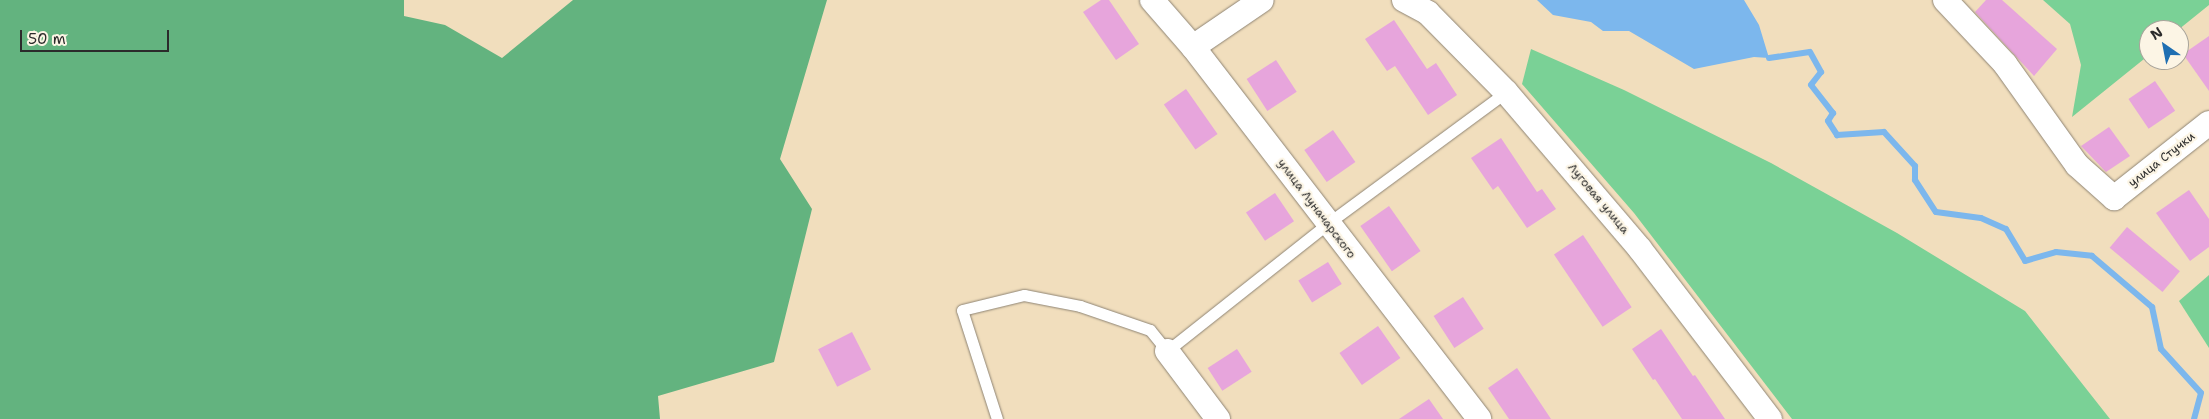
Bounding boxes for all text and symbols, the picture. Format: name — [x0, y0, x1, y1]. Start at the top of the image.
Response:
scale bar — [22, 20, 171, 52]
north arrow — [2139, 20, 2189, 70]
text: N — [2147, 23, 2166, 44]
text: 50 m — [28, 29, 66, 49]
street label: улица Стучки — [2126, 130, 2198, 190]
street label: улица Луначарского — [1274, 156, 1358, 262]
street label: Луговая улица — [1564, 161, 1632, 237]

